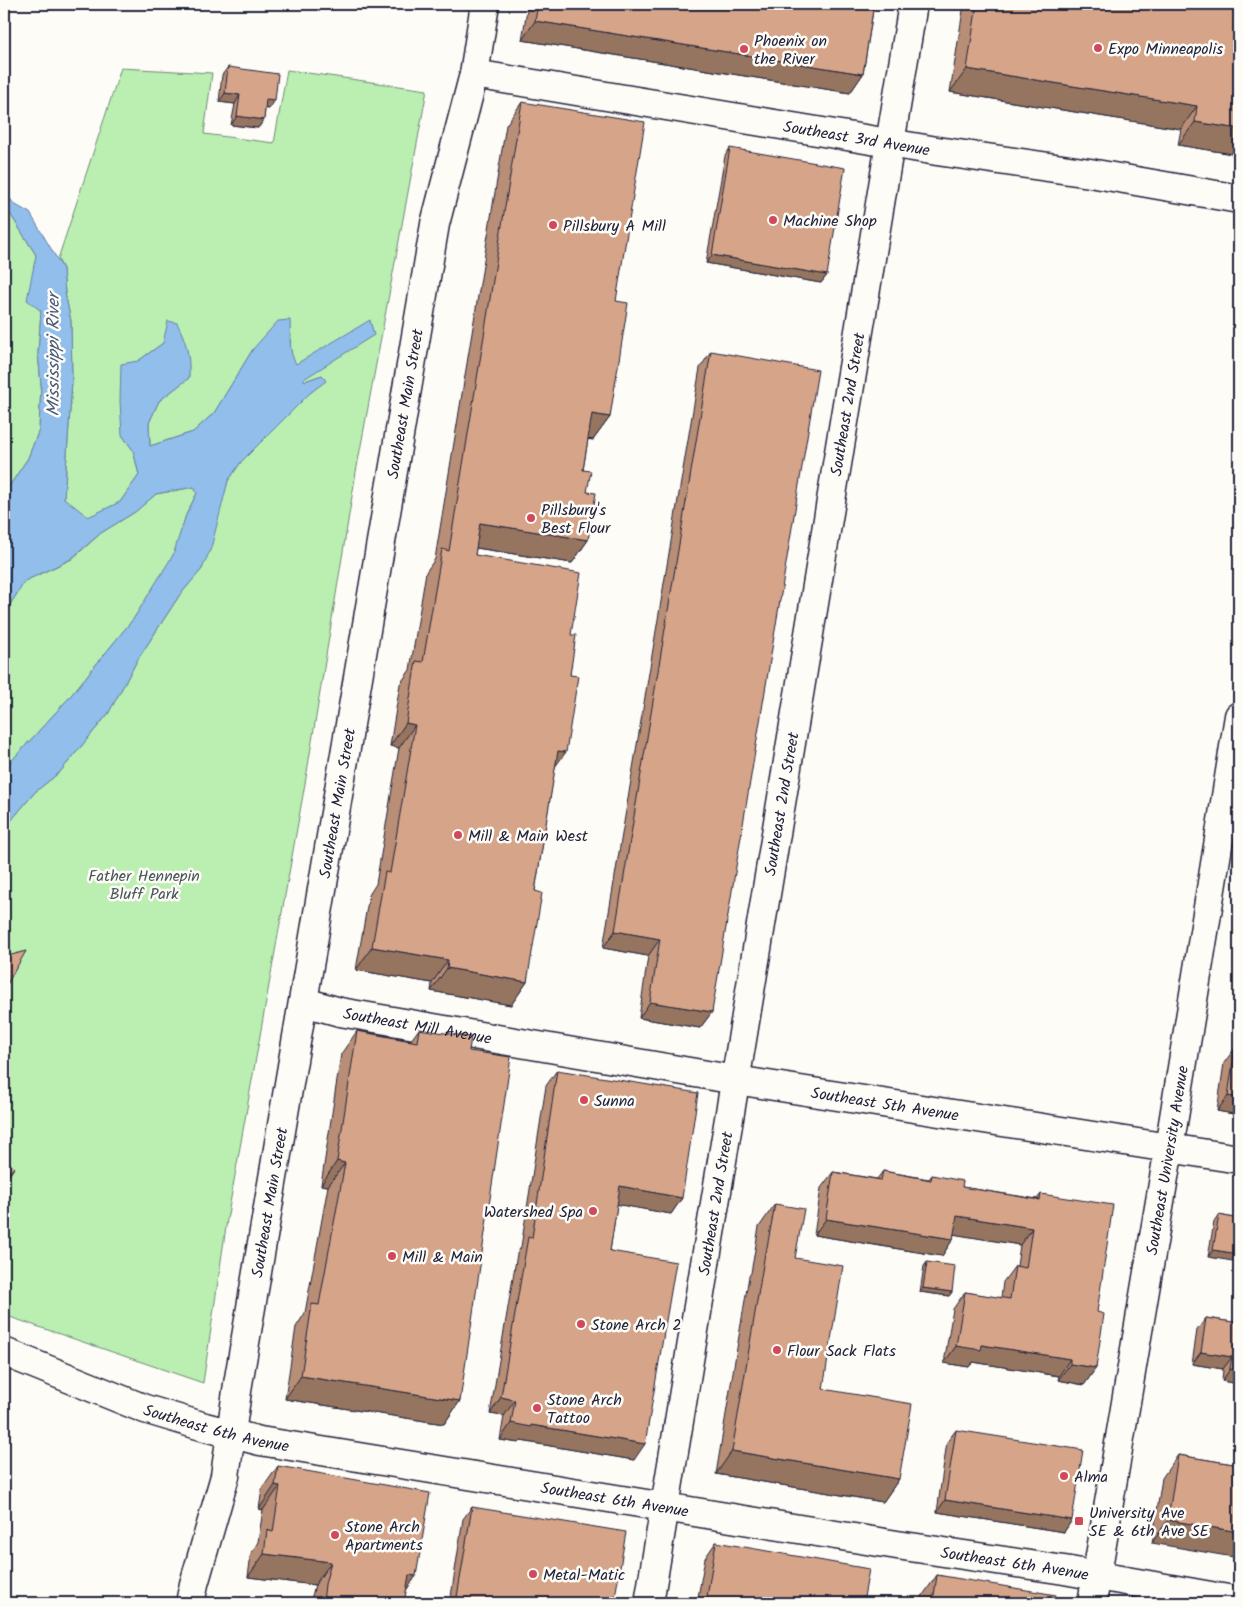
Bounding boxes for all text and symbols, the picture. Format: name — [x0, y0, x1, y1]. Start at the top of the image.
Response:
place label: Phoenix on the River — [754, 29, 827, 72]
place label: Expo Minneapolis — [1108, 37, 1223, 62]
marker: Expo Minneapolis — [1092, 42, 1104, 54]
marker: Phoenix on the River — [738, 43, 750, 55]
street label: Southeast 3rd Avenue — [781, 115, 932, 164]
place label: Machine Shop — [783, 209, 877, 234]
place label: Pillsbury A Mill — [563, 214, 666, 239]
marker: Machine Shop — [767, 214, 779, 226]
marker: Pillsbury A Mill — [547, 219, 559, 231]
water label: Mississippi River — [40, 290, 69, 416]
street label: Southeast Main Street — [381, 326, 431, 481]
street label: Southeast 2nd Street — [824, 330, 873, 478]
place label: Pillsbury's Best Flour — [541, 498, 612, 541]
marker: Pillsbury's Best Flour — [525, 512, 537, 524]
street label: Southeast Main Street — [313, 725, 363, 880]
street label: Southeast 2nd Street — [758, 730, 807, 878]
place label: Mill & Main West — [468, 824, 589, 849]
marker: Mill & Main West — [452, 829, 464, 841]
park label: Father Hennepin Bluff Park — [88, 864, 200, 907]
street label: Southeast Mill Avenue — [341, 1002, 493, 1052]
street label: Southeast University Avenue — [1140, 1064, 1196, 1257]
street label: Southeast 5th Avenue — [809, 1081, 960, 1129]
place label: Sunna — [594, 1089, 635, 1114]
marker: Sunna — [578, 1094, 590, 1106]
street label: Southeast Main Street — [245, 1125, 296, 1280]
street label: Southeast 2nd Street — [692, 1129, 741, 1277]
place label: Watershed Spa — [484, 1200, 583, 1225]
marker: Watershed Spa — [587, 1205, 599, 1217]
place label: Mill & Main — [402, 1245, 483, 1270]
marker: Mill & Main — [386, 1250, 398, 1262]
place label: Stone Arch 2 — [591, 1313, 682, 1338]
marker: Stone Arch 2 — [575, 1318, 587, 1330]
place label: Flour Sack Flats — [787, 1339, 896, 1364]
marker: Flour Sack Flats — [771, 1344, 783, 1356]
place label: Stone Arch Tattoo — [547, 1388, 622, 1431]
street label: Southeast 6th Avenue — [140, 1398, 291, 1460]
marker: Stone Arch Tattoo — [531, 1402, 543, 1414]
place label: Alma — [1074, 1465, 1108, 1490]
marker: Alma — [1058, 1470, 1070, 1482]
street label: Southeast 6th Avenue — [539, 1476, 690, 1525]
place label: University Ave SE & 6th Ave SE — [1089, 1501, 1210, 1544]
place label: Stone Arch Apartments — [345, 1515, 423, 1558]
marker: University Ave SE & 6th Ave SE — [1073, 1515, 1085, 1527]
marker: Stone Arch Apartments — [329, 1529, 341, 1541]
street label: Southeast 6th Avenue — [939, 1541, 1091, 1588]
place label: Metal-Matic — [543, 1563, 625, 1588]
marker: Metal-Matic — [527, 1568, 539, 1580]

